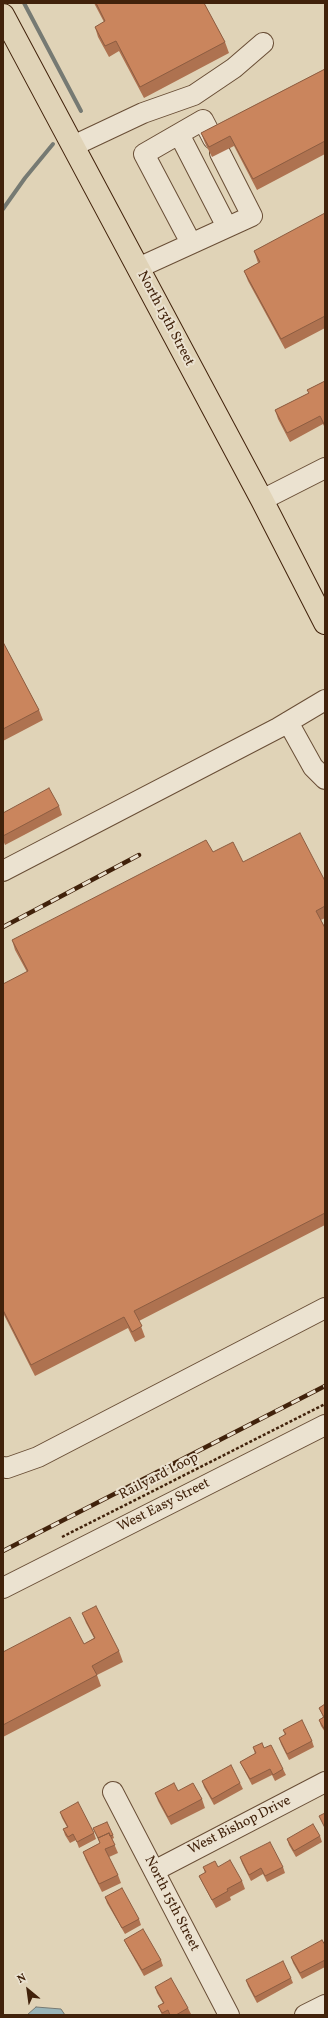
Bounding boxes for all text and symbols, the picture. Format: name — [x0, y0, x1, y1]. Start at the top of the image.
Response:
street label: North 13th Street — [133, 269, 197, 369]
street label: Railyard Loop — [117, 1450, 201, 1504]
street label: West Easy Street — [115, 1475, 213, 1537]
street label: West Bishop Drive — [186, 1793, 294, 1859]
street label: North 15th Street — [140, 1854, 202, 1954]
north arrow — [8, 1970, 48, 2010]
text: N — [15, 1971, 29, 1988]

